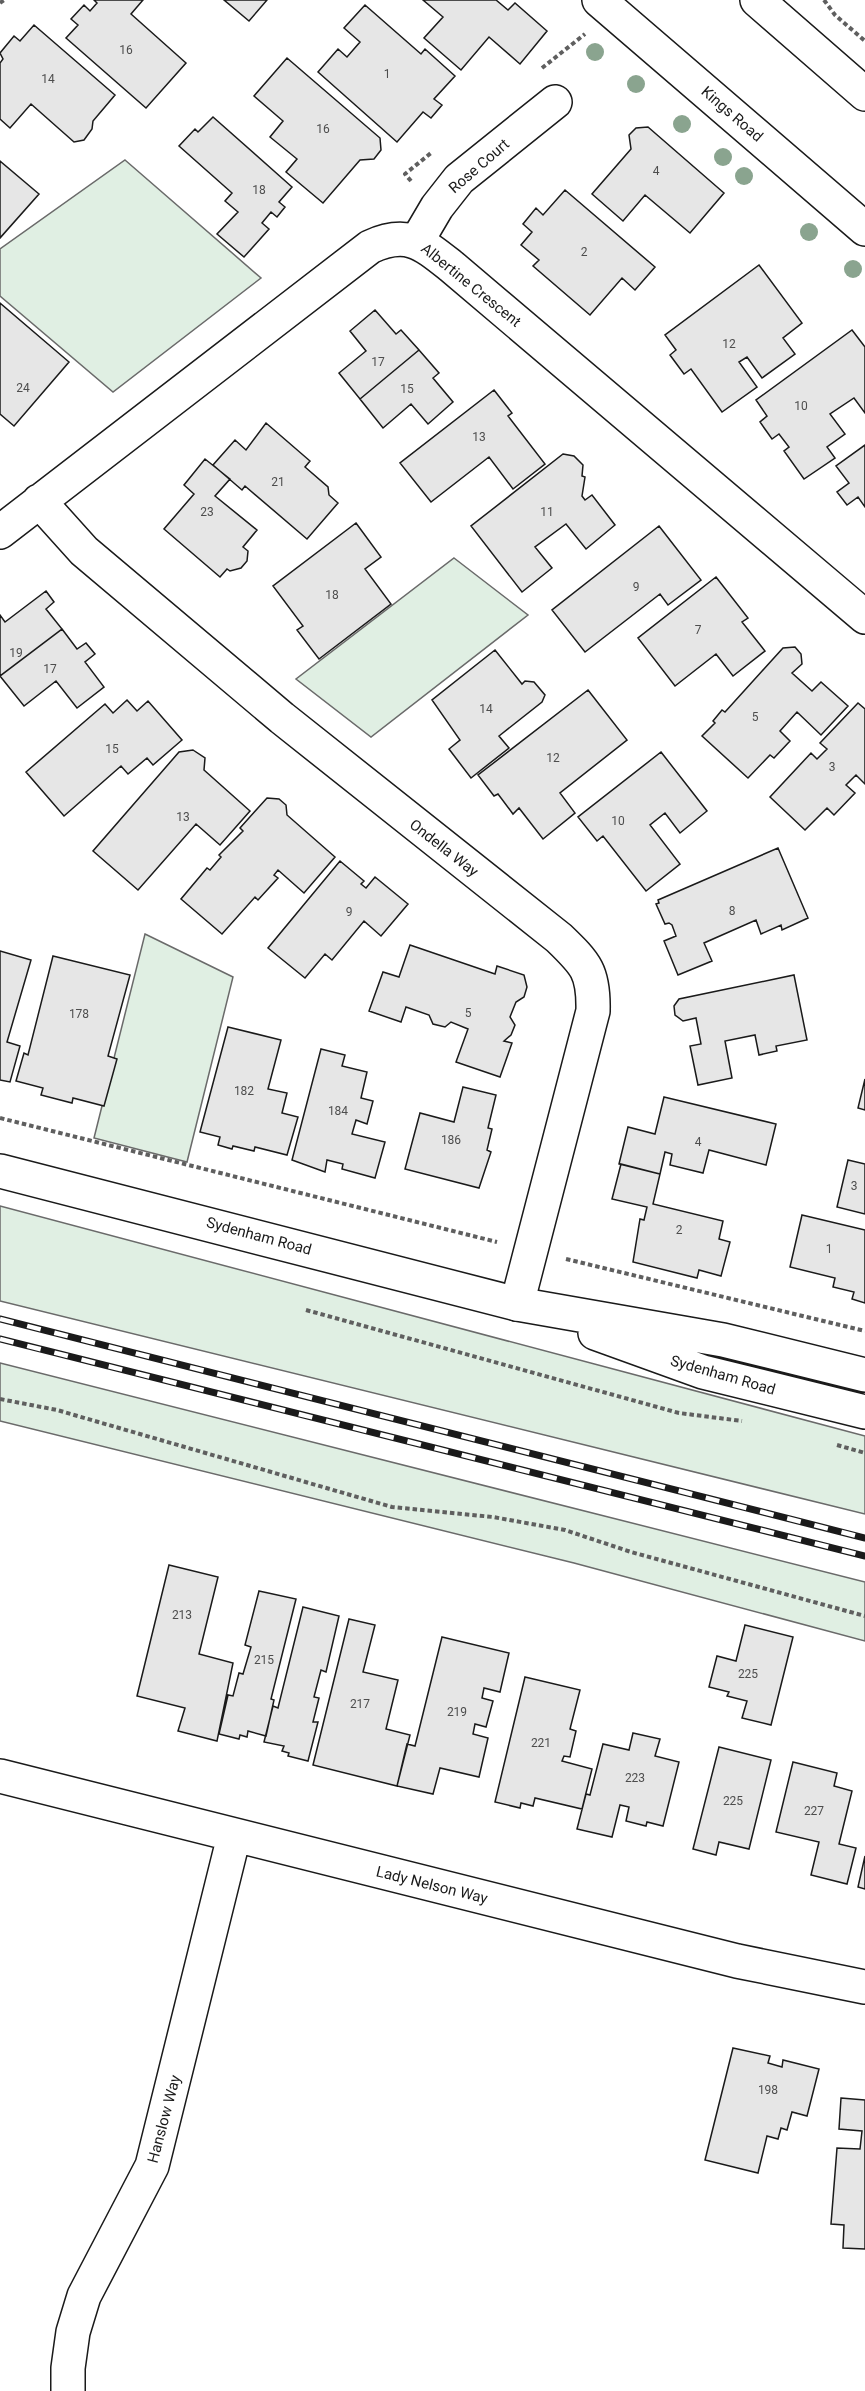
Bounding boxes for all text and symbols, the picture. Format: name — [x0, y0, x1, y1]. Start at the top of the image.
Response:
house number: 16 — [119, 43, 133, 57]
house number: 1 — [384, 67, 390, 81]
house number: 14 — [41, 72, 55, 86]
street label: Kings Road — [698, 82, 766, 146]
house number: 16 — [316, 122, 330, 136]
street label: Rose Court — [445, 135, 513, 197]
house number: 4 — [653, 164, 660, 178]
house number: 18 — [252, 183, 266, 197]
street label: Albertine Crescent — [417, 239, 525, 331]
house number: 2 — [581, 245, 588, 259]
house number: 12 — [722, 337, 736, 351]
house number: 17 — [371, 355, 385, 369]
house number: 24 — [16, 381, 30, 395]
house number: 15 — [400, 382, 414, 396]
house number: 10 — [794, 399, 808, 413]
house number: 13 — [472, 430, 486, 444]
house number: 21 — [271, 475, 285, 489]
house number: 23 — [200, 505, 214, 519]
house number: 11 — [540, 505, 554, 519]
house number: 9 — [633, 580, 639, 594]
house number: 18 — [325, 588, 339, 602]
house number: 7 — [695, 623, 702, 637]
house number: 19 — [9, 646, 23, 660]
house number: 17 — [43, 662, 57, 676]
house number: 14 — [479, 702, 493, 716]
house number: 5 — [752, 710, 759, 724]
house number: 15 — [105, 742, 119, 756]
house number: 12 — [546, 751, 560, 765]
house number: 3 — [829, 760, 835, 774]
house number: 13 — [176, 810, 190, 824]
house number: 10 — [611, 814, 625, 828]
street label: Ondella Way — [406, 816, 482, 880]
house number: 8 — [729, 904, 736, 918]
house number: 9 — [346, 905, 352, 919]
house number: 5 — [465, 1006, 472, 1020]
house number: 178 — [69, 1007, 89, 1021]
house number: 182 — [234, 1084, 254, 1098]
house number: 184 — [328, 1104, 348, 1118]
house number: 186 — [441, 1133, 461, 1147]
house number: 4 — [695, 1135, 702, 1149]
house number: 3 — [851, 1179, 857, 1193]
street label: Sydenham Road — [204, 1213, 314, 1259]
house number: 2 — [676, 1223, 683, 1237]
house number: 1 — [826, 1242, 832, 1256]
street label: Sydenham Road — [668, 1351, 778, 1399]
house number: 213 — [172, 1608, 192, 1622]
house number: 215 — [254, 1653, 274, 1667]
house number: 225 — [738, 1667, 758, 1681]
house number: 217 — [350, 1697, 370, 1711]
house number: 219 — [447, 1705, 467, 1719]
house number: 221 — [531, 1736, 551, 1750]
house number: 223 — [625, 1771, 645, 1785]
house number: 225 — [723, 1794, 743, 1808]
house number: 227 — [804, 1804, 824, 1818]
street label: Lady Nelson Way — [374, 1862, 490, 1908]
street label: Hanslow Way — [144, 2073, 184, 2165]
house number: 198 — [758, 2083, 778, 2097]

